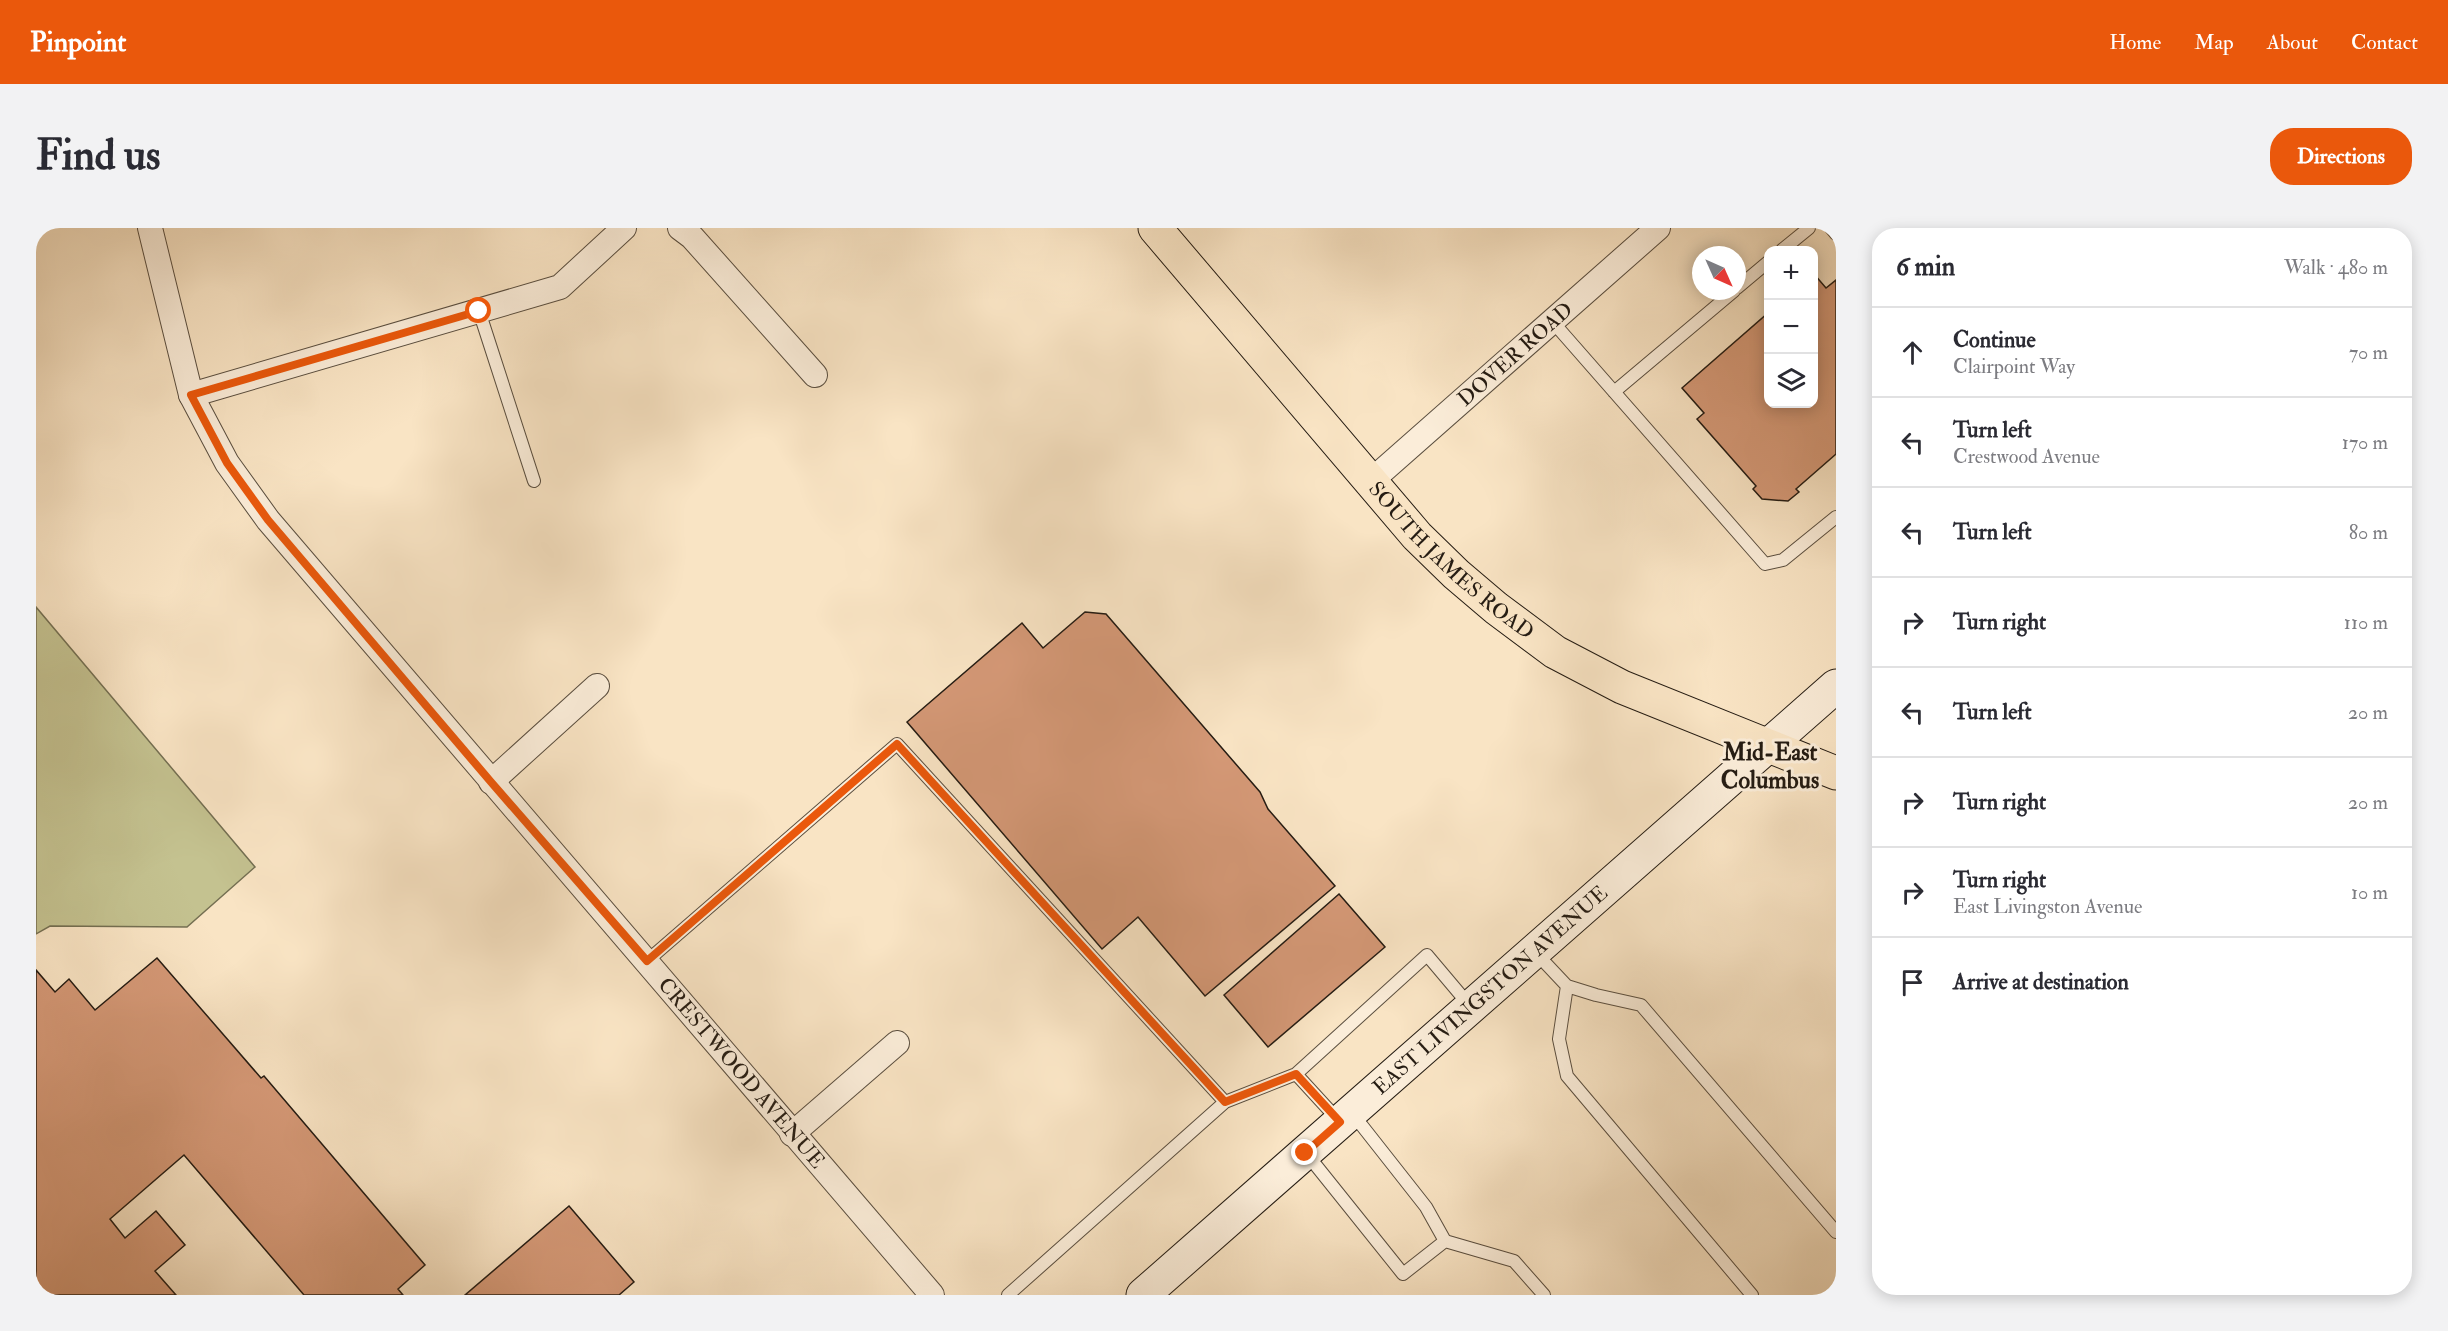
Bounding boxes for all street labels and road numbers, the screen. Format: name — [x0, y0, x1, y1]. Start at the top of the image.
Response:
street label: DOVER ROAD — [1452, 296, 1578, 412]
street label: SOUTH JAMES ROAD — [1363, 476, 1539, 645]
street label: EAST LIVINGSTON AVENUE — [1367, 879, 1613, 1101]
street label: CRESTWOOD AVENUE — [652, 972, 831, 1174]

